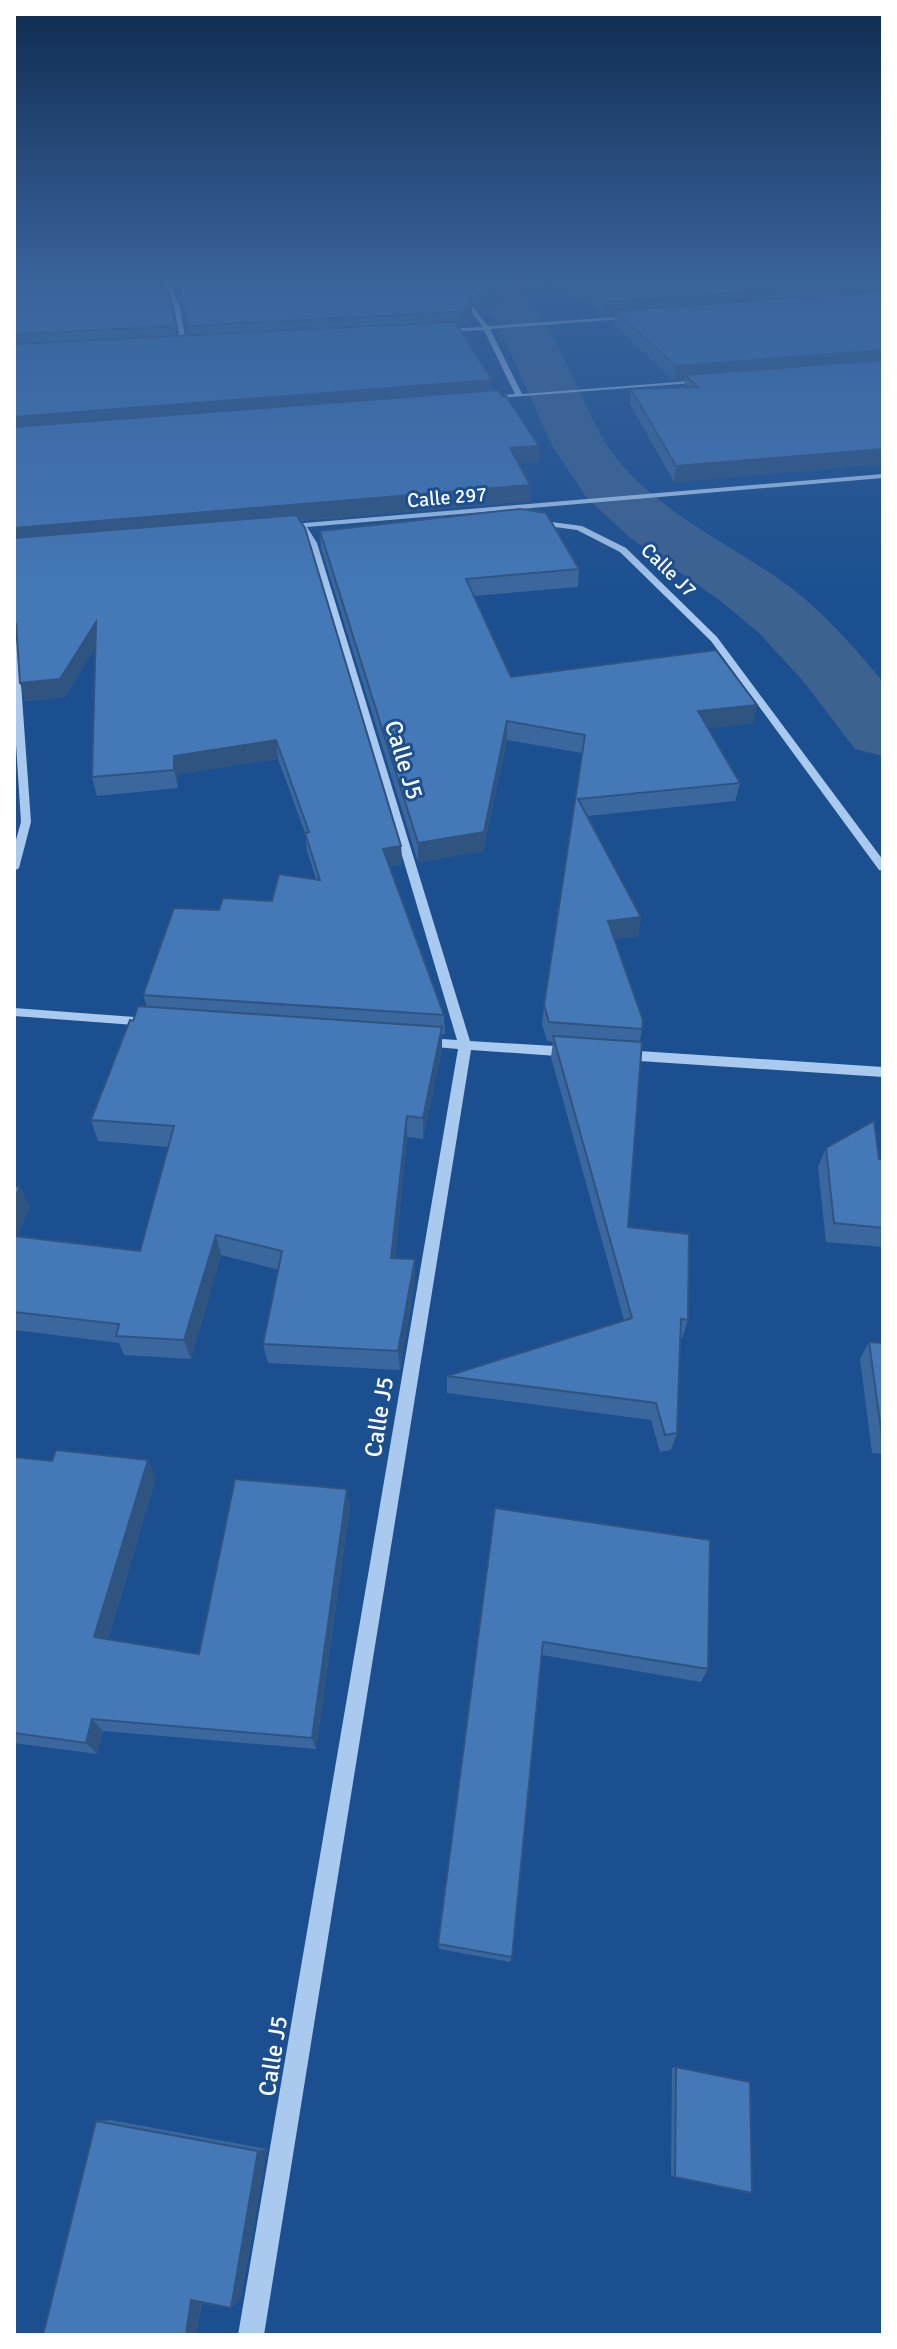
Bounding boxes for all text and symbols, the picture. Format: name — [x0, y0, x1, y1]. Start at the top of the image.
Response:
street label: Calle 297 — [406, 482, 488, 513]
street label: Calle J7 — [636, 538, 702, 603]
street label: Calle J5 — [378, 717, 430, 803]
street label: Calle J5 — [358, 1375, 400, 1459]
street label: Calle J5 — [252, 2014, 294, 2098]

